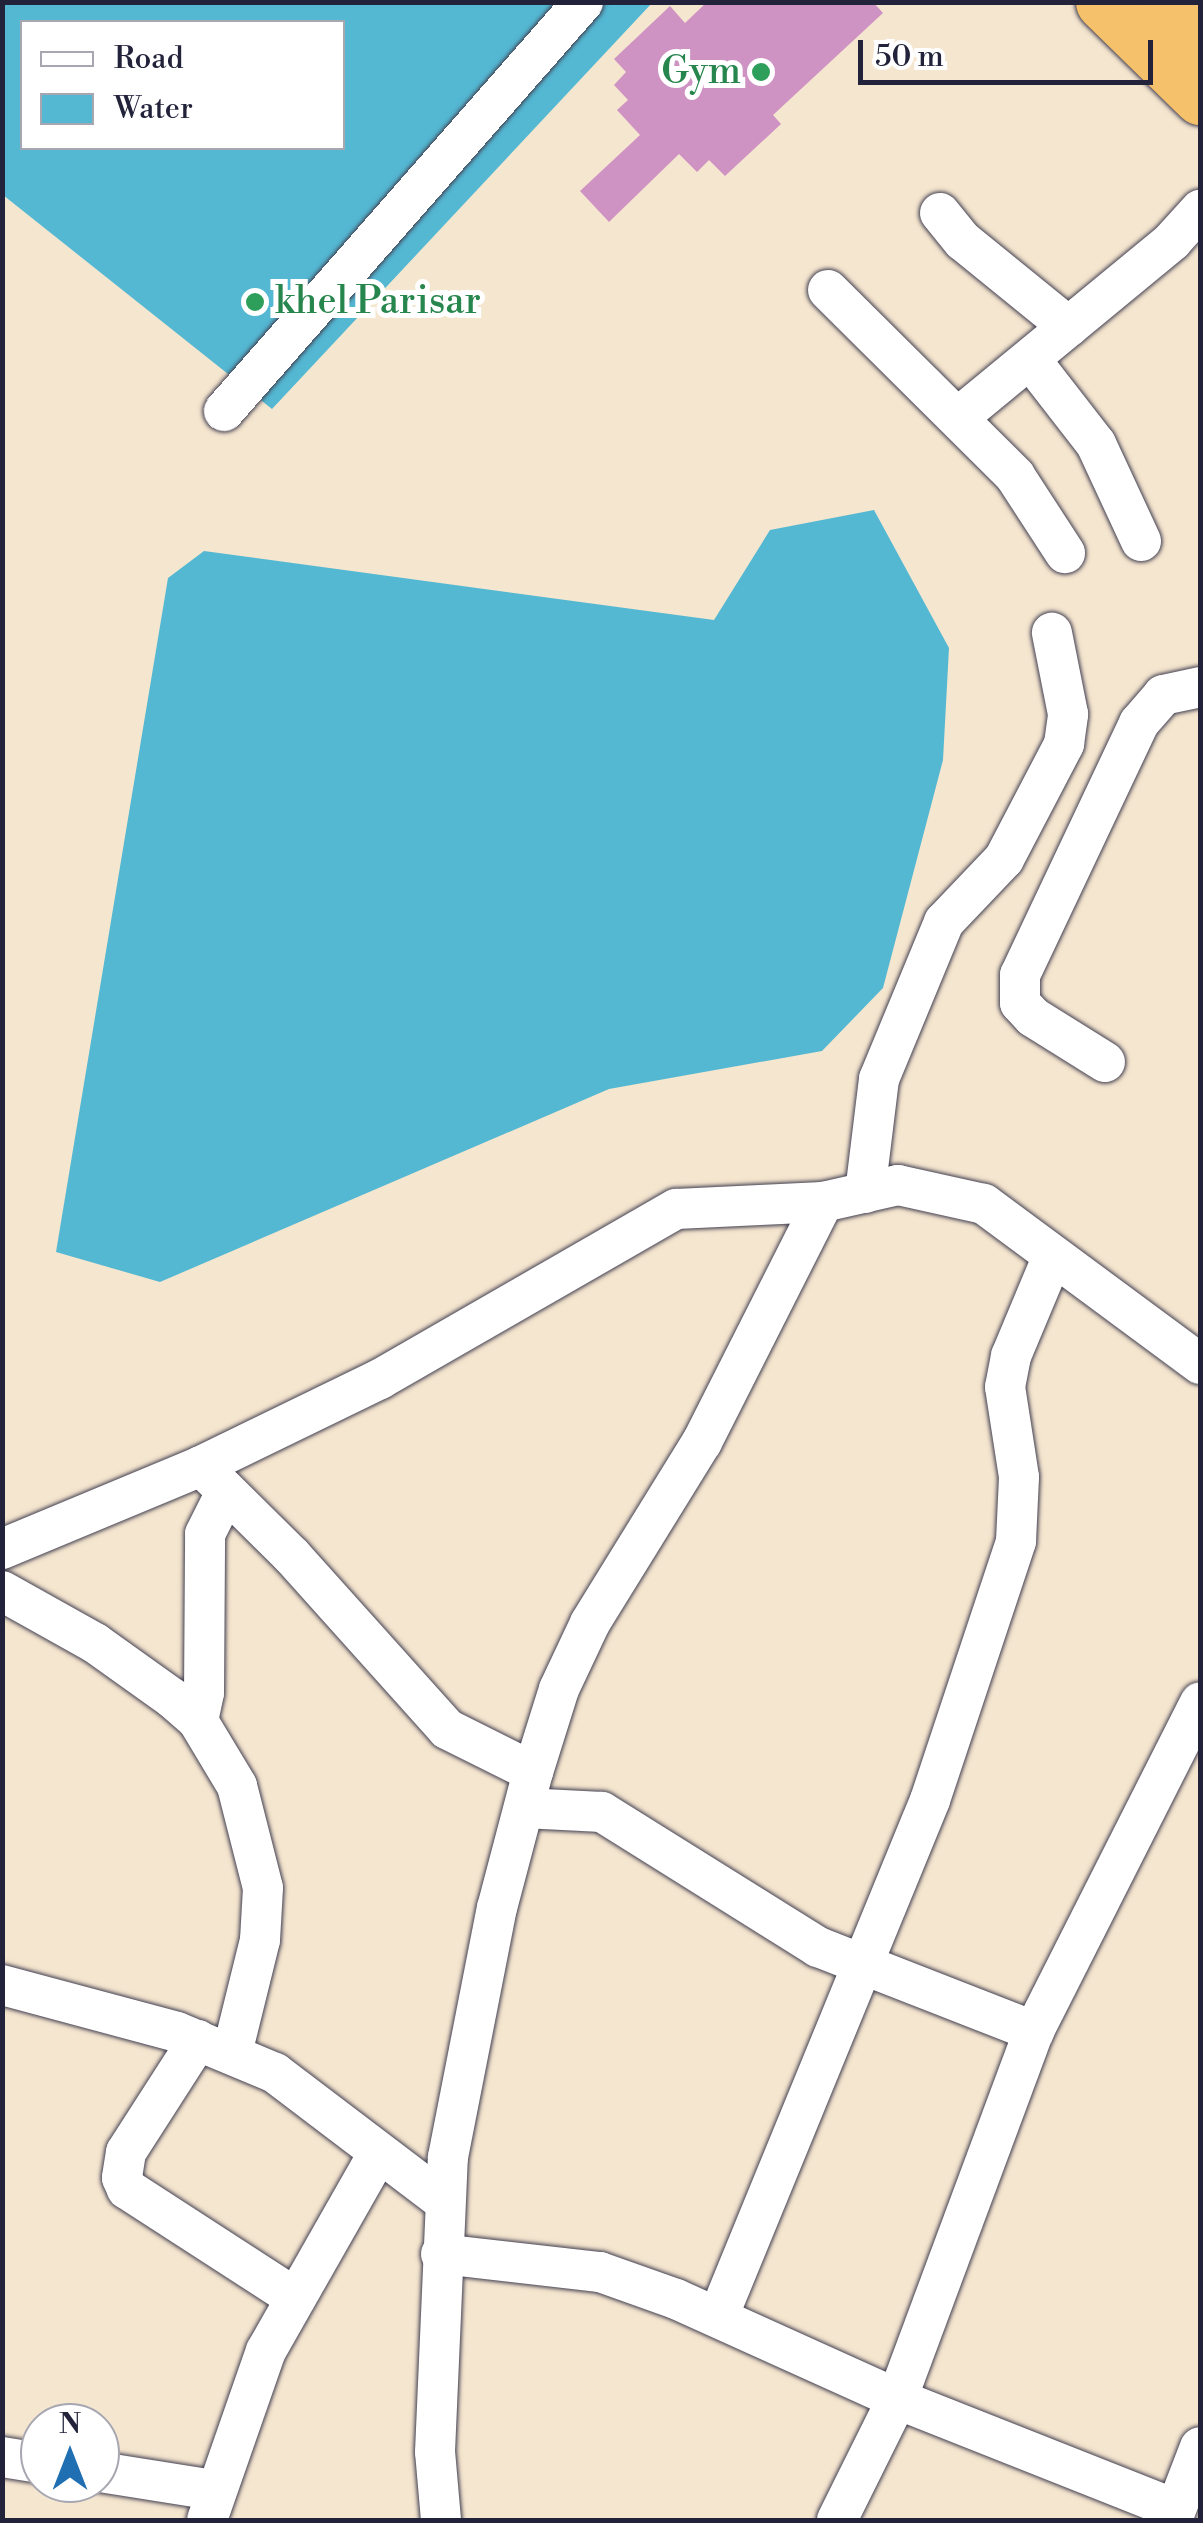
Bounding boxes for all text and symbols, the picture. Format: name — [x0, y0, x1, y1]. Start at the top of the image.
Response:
legend — [20, 20, 345, 150]
scale bar — [863, 20, 1158, 82]
text: 50 m — [875, 38, 944, 76]
text: Road — [114, 40, 184, 78]
place label: Gym — [661, 49, 741, 95]
marker: Gym — [750, 61, 772, 83]
text: Water — [114, 90, 193, 128]
place label: khel Parisar — [275, 279, 481, 325]
marker: khel Parisar — [244, 291, 266, 313]
north arrow — [20, 2403, 120, 2503]
text: N — [59, 2407, 81, 2442]

